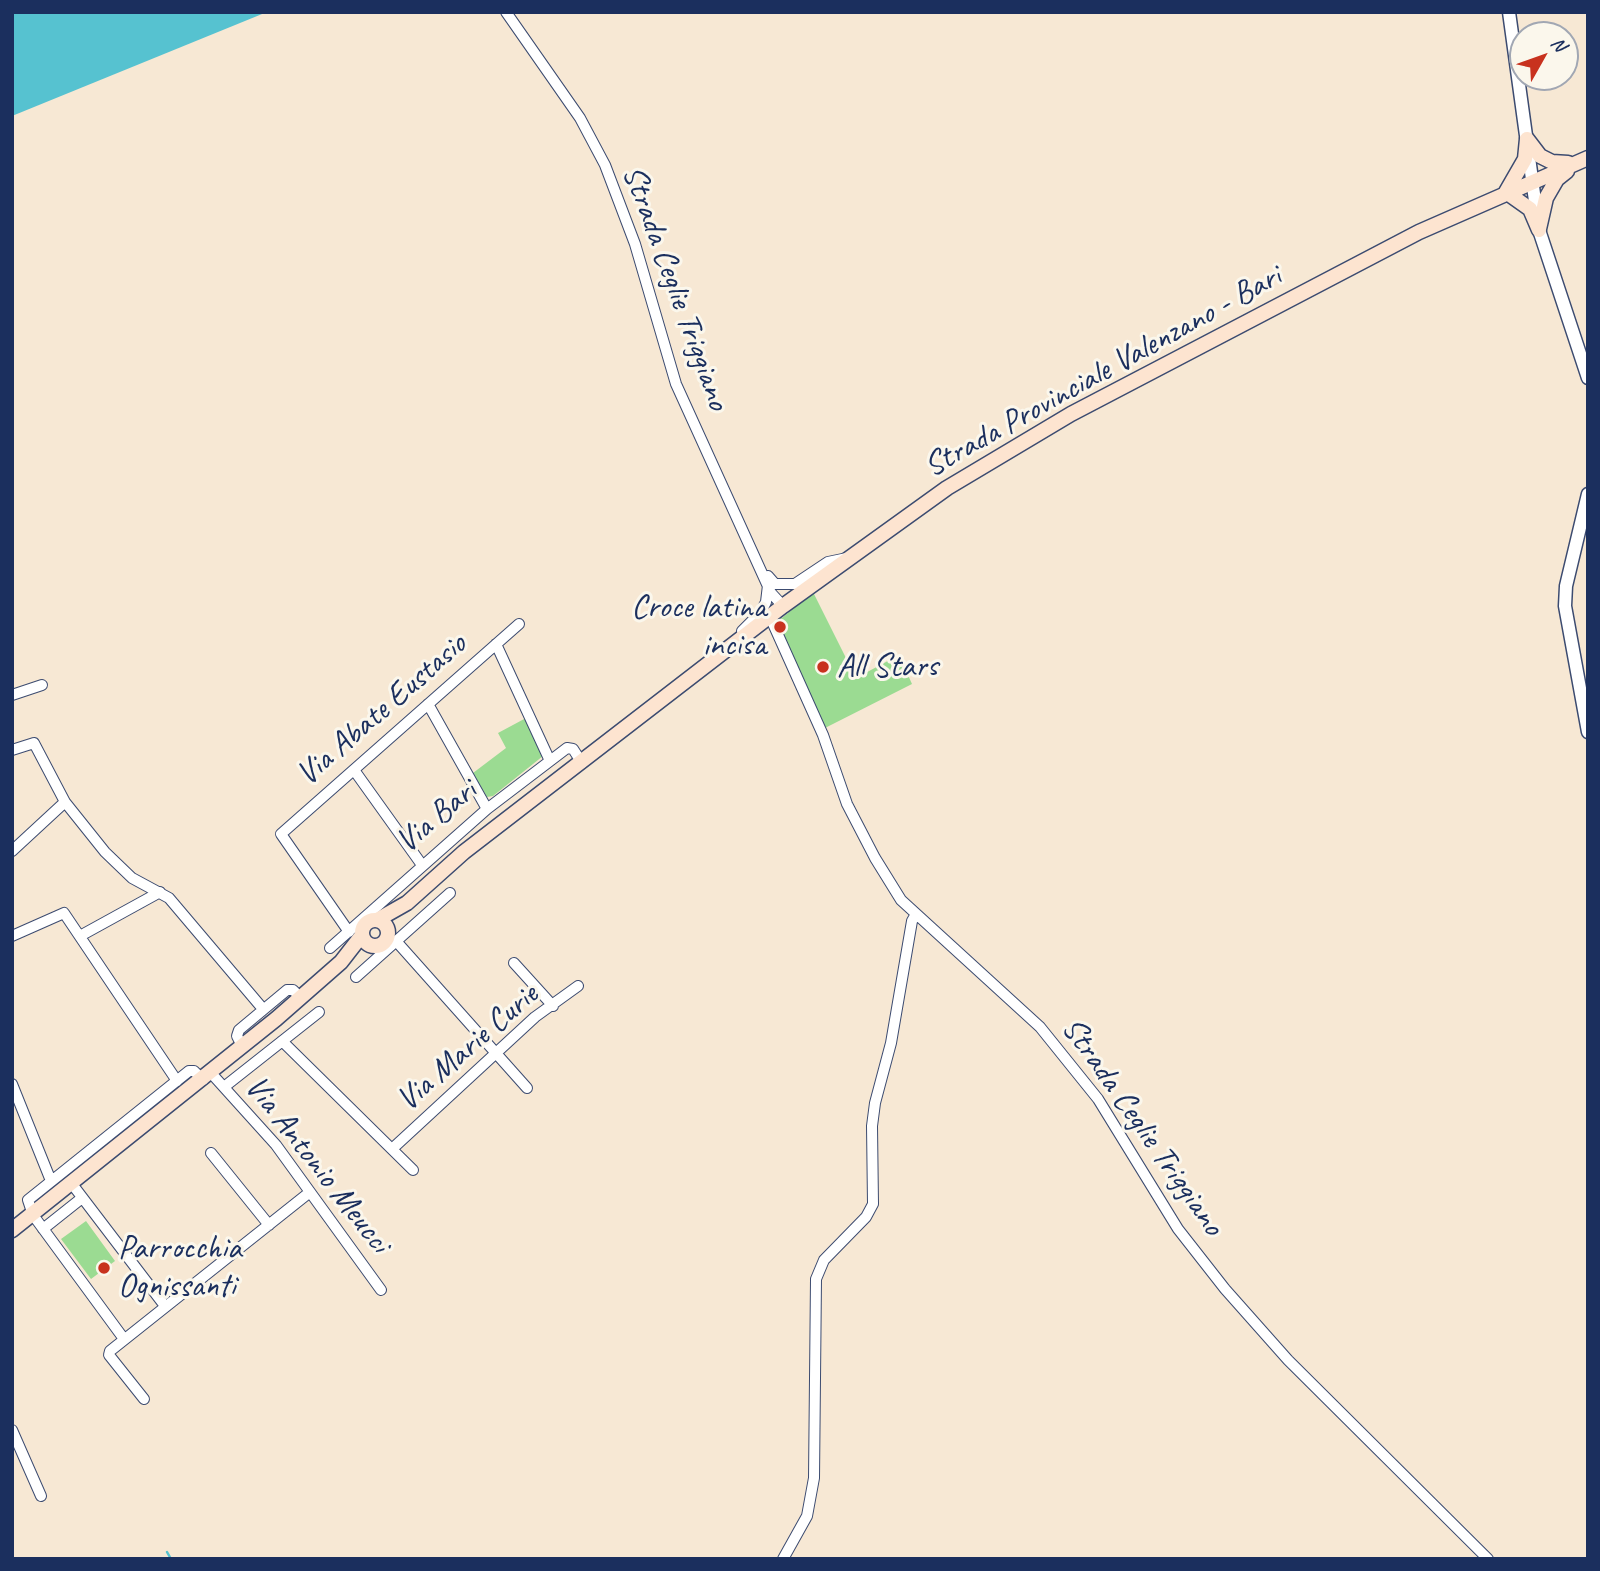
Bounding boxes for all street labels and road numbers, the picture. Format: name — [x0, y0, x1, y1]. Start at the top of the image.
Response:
street label: Strada Ceglie Triggiano — [612, 161, 738, 415]
street label: Strada Provinciale Valenzano - Bari — [917, 257, 1289, 487]
street label: Via Abate Eustasio — [289, 625, 475, 795]
street label: Via Bari — [389, 772, 485, 862]
street label: Via Marie Curie — [389, 976, 547, 1120]
street label: Strada Ceglie Triggiano — [1052, 1010, 1232, 1244]
street label: Via Antonio Meucci — [236, 1068, 398, 1262]

